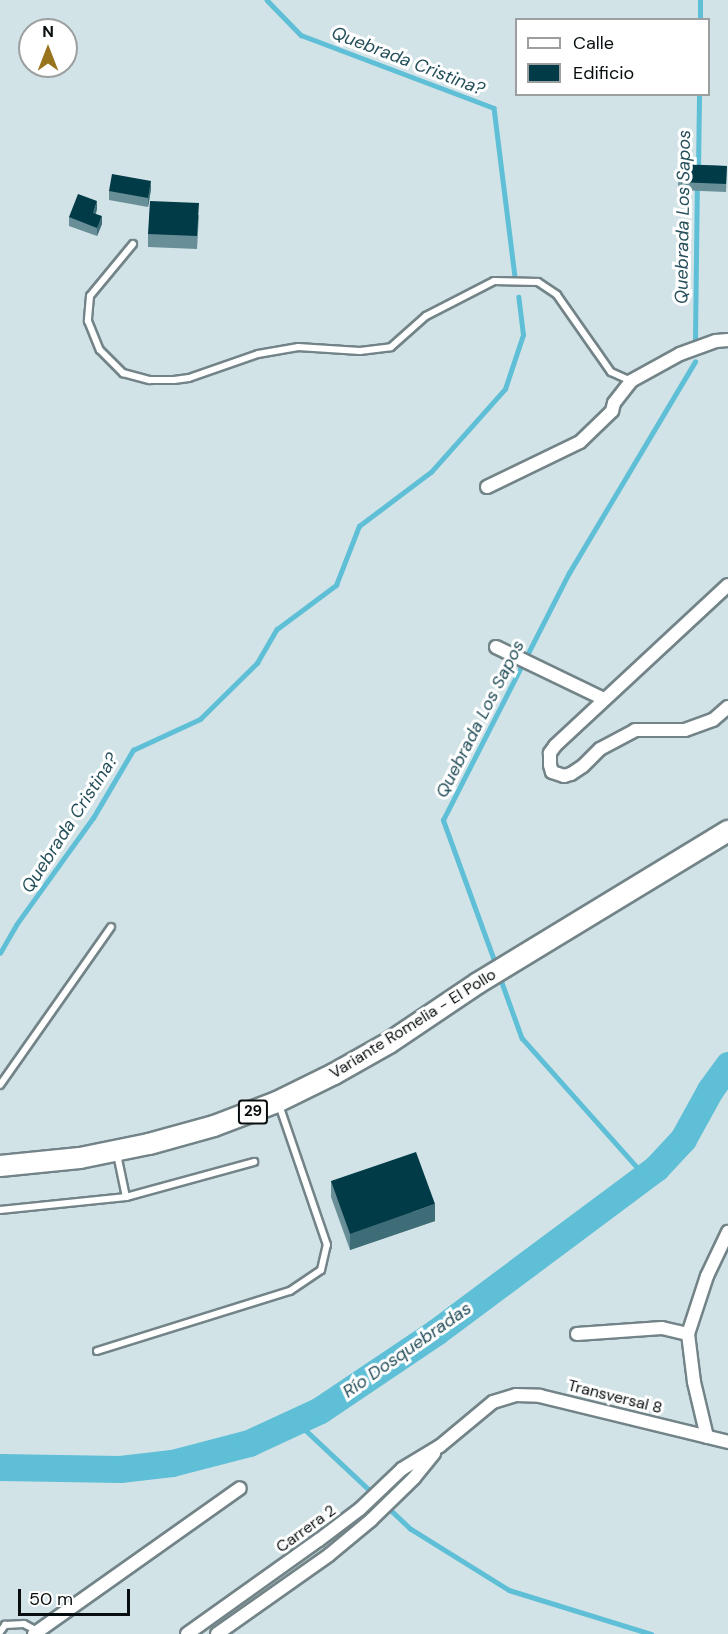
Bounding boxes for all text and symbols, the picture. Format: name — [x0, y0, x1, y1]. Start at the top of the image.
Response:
north arrow — [18, 18, 78, 78]
legend — [515, 18, 710, 96]
text: N — [42, 21, 54, 42]
water label: Quebrada Cristina? — [328, 22, 488, 100]
text: Calle — [573, 31, 614, 55]
text: Edificio — [573, 61, 634, 85]
water label: Quebrada Los Sapos — [671, 130, 695, 304]
water label: Quebrada Los Sapos — [431, 637, 529, 801]
water label: Quebrada Cristina? — [17, 749, 123, 897]
street label: Variante Romelia - El Pollo — [326, 965, 500, 1083]
road number: 29 — [236, 1100, 270, 1124]
water label: Río Dosquebradas — [338, 1297, 476, 1403]
street label: Transversal 8 — [566, 1376, 664, 1418]
street label: Carrera 2 — [272, 1501, 340, 1557]
scale bar — [21, 1577, 134, 1615]
text: 50 m — [29, 1587, 73, 1611]

